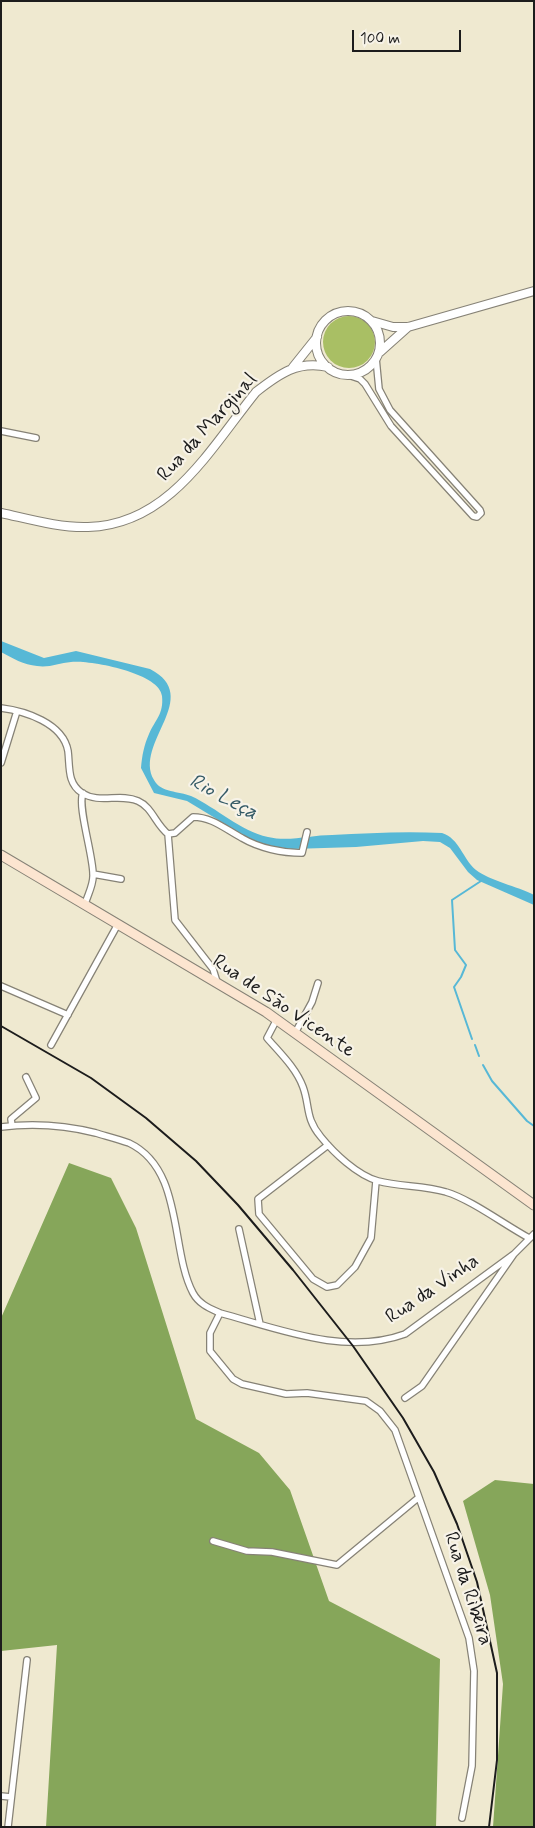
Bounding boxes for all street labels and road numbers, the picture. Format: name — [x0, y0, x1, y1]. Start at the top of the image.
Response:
street label: Rua da Marginal — [153, 369, 263, 487]
street label: Rua de São Vicente — [207, 950, 359, 1064]
street label: Rua da Vinha — [382, 1250, 484, 1330]
street label: Rua da Ribeira — [437, 1529, 497, 1649]

